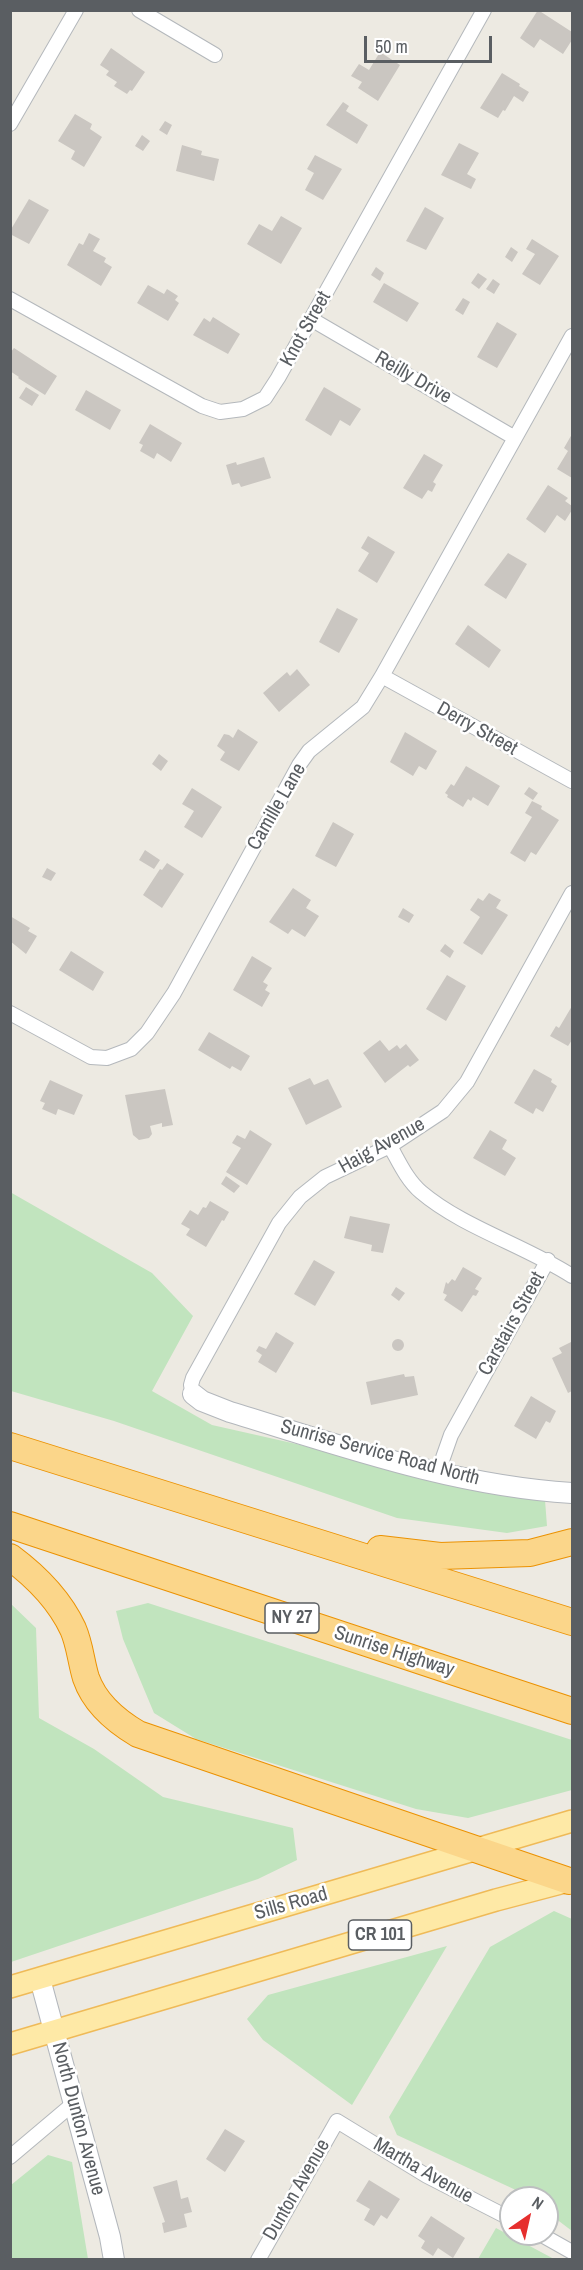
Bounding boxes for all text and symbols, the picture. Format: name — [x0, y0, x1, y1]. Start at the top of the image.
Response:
scale bar — [367, 24, 494, 62]
text: 50 m — [375, 34, 408, 59]
street label: Knot Street — [276, 287, 336, 371]
street label: Reilly Drive — [370, 346, 456, 410]
street label: Derry Street — [433, 697, 521, 761]
street label: Camille Lane — [242, 759, 312, 855]
street label: Haig Avenue — [335, 1113, 429, 1179]
street label: Carstairs Street — [474, 1268, 550, 1380]
street label: Sunrise Service Road North — [278, 1415, 482, 1491]
road number: NY 27 — [265, 1603, 319, 1633]
street label: Sunrise Highway — [331, 1621, 457, 1683]
street label: Sills Road — [252, 1882, 330, 1926]
road number: CR 101 — [348, 1920, 412, 1950]
street label: North Dunton Avenue — [46, 2040, 110, 2198]
street label: Martha Avenue — [369, 2133, 477, 2209]
street label: Dunton Avenue — [258, 2135, 336, 2245]
north arrow — [499, 2186, 559, 2246]
text: N — [528, 2191, 548, 2215]

